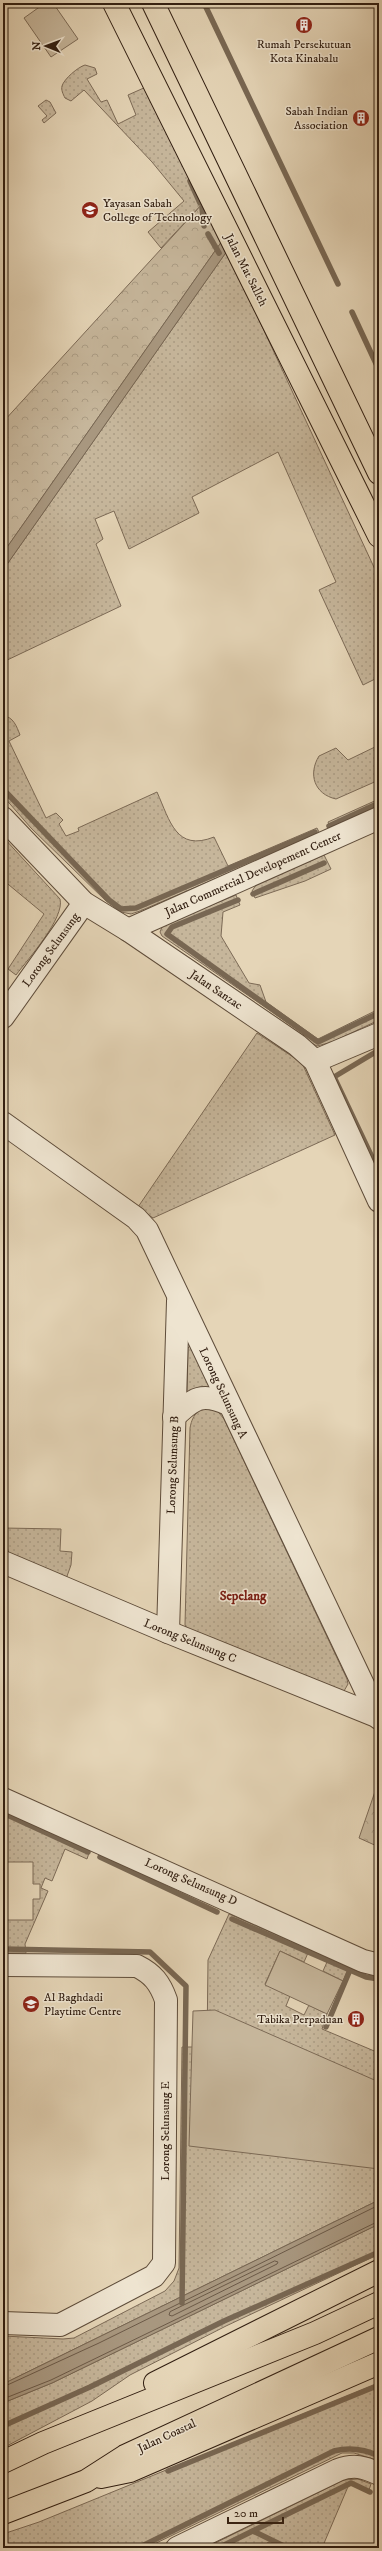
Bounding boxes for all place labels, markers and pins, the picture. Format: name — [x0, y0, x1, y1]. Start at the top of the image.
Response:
building icon: Rumah Persekutuan Kota Kinabalu — [294, 15, 314, 35]
place label: Rumah Persekutuan Kota Kinabalu — [257, 37, 352, 66]
place label: Sabah Indian Association — [285, 104, 349, 133]
building icon: Sabah Indian Association — [351, 108, 371, 128]
place label: Yayasan Sabah College of Technology — [103, 196, 212, 225]
school or university icon: Yayasan Sabah College of Technology — [80, 200, 100, 220]
place label: Al Baghdadi Playtime Centre — [44, 1990, 121, 2019]
school or university icon: Al Baghdadi Playtime Centre — [21, 1994, 41, 2014]
building icon: Tabika Perpaduan — [346, 2009, 366, 2029]
place label: Tabika Perpaduan — [257, 2012, 344, 2027]

